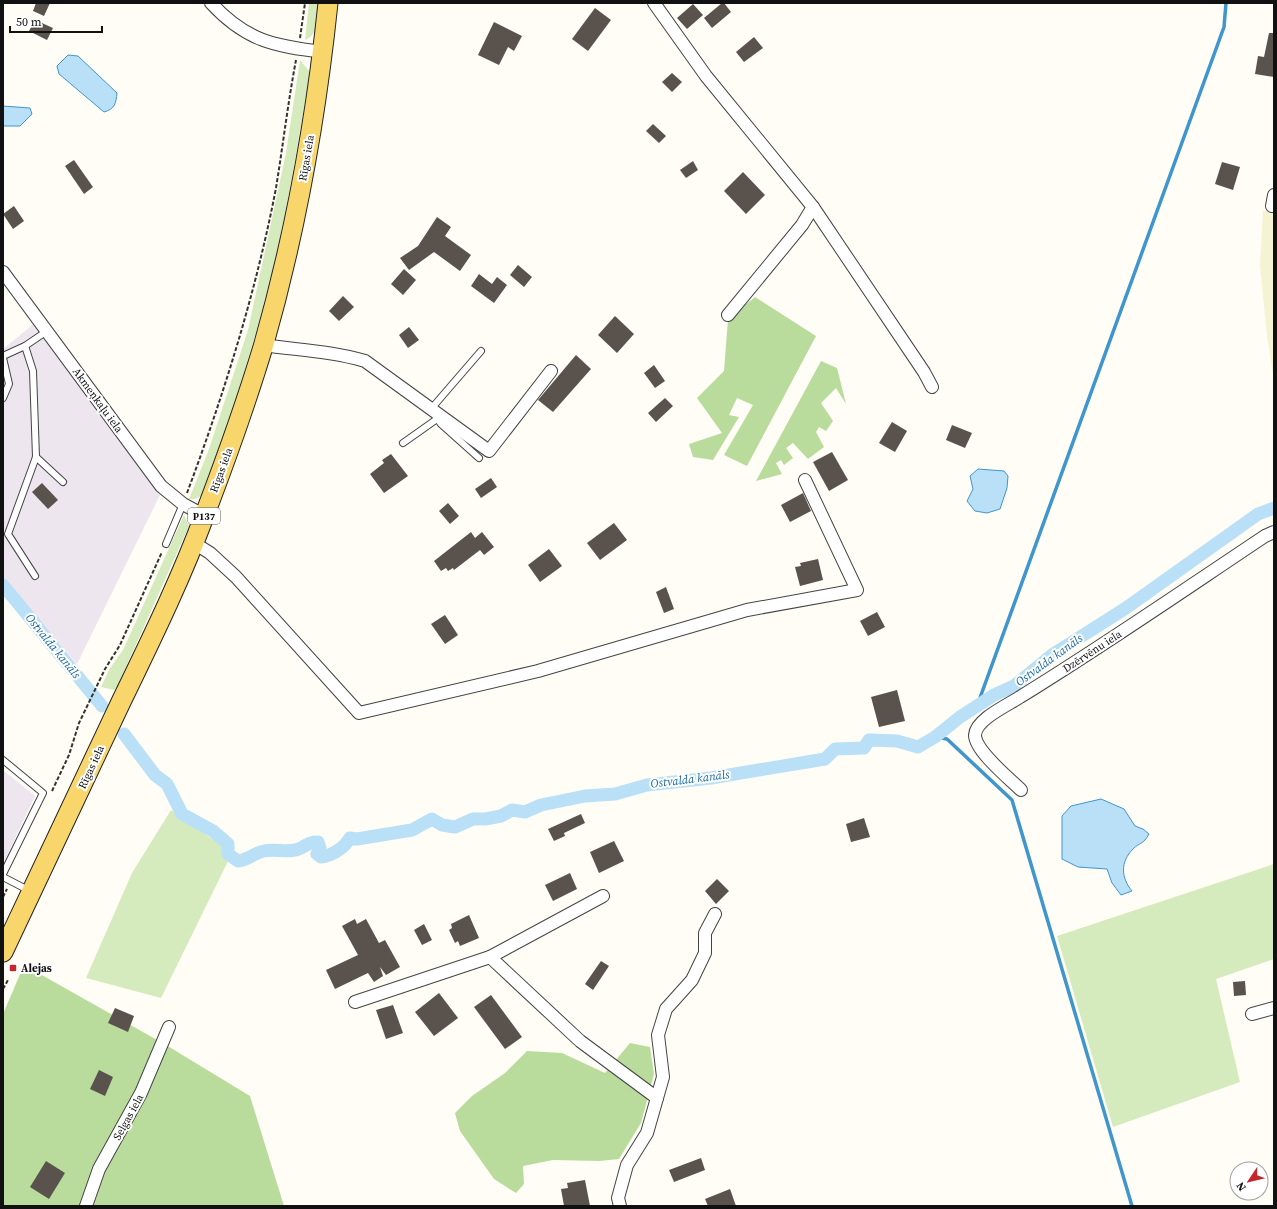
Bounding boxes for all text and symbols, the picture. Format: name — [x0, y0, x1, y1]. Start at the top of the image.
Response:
scale bar — [10, 8, 102, 34]
text: 50 m — [16, 14, 42, 30]
street label: Rīgas iela — [295, 134, 318, 182]
street label: Akmeņkaļu iela — [69, 365, 126, 436]
street label: Rīgas iela — [206, 445, 237, 495]
road number: P137 — [188, 508, 220, 524]
water label: Ostvalda kanāls — [22, 610, 85, 682]
street label: Dzērvēnu iela — [1060, 627, 1125, 676]
water label: Ostvalda kanāls — [1012, 630, 1086, 690]
street label: Rīgas iela — [75, 743, 108, 791]
water label: Ostvalda kanāls — [650, 766, 731, 792]
place label: Alejas — [21, 961, 52, 976]
marker: Alejas — [8, 963, 18, 973]
street label: Selgas iela — [110, 1091, 147, 1143]
north arrow — [1229, 1161, 1269, 1201]
text: N — [1233, 1179, 1250, 1194]

